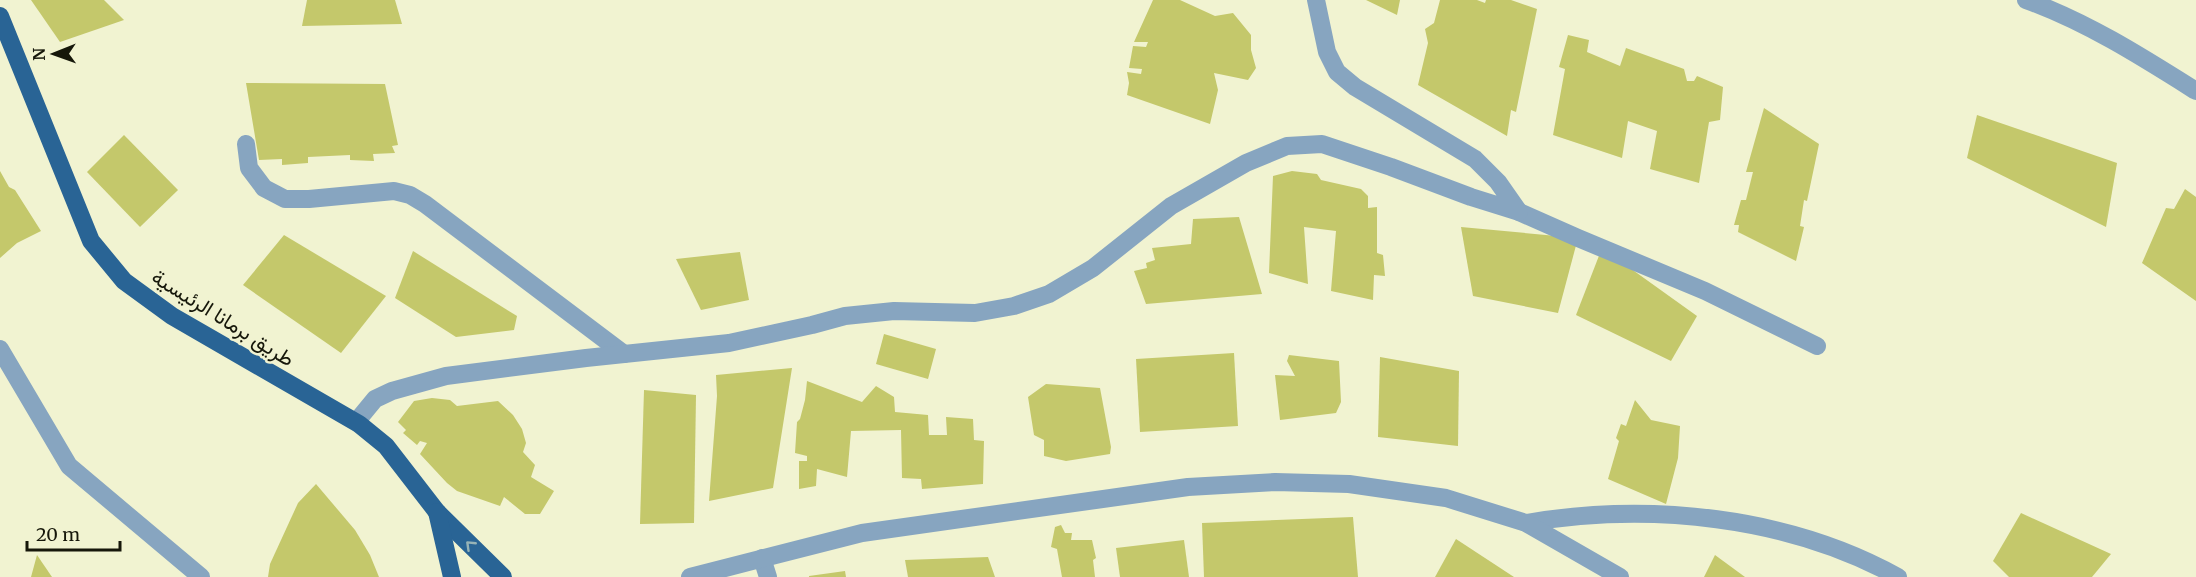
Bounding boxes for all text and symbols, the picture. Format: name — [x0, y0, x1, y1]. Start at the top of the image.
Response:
north arrow — [24, 24, 84, 84]
text: N — [29, 47, 49, 61]
street label: طريق برمانا الرئيسية — [147, 263, 300, 372]
scale bar — [27, 514, 120, 552]
text: 20 m — [36, 523, 80, 546]
one-way arrow — [466, 541, 477, 552]

